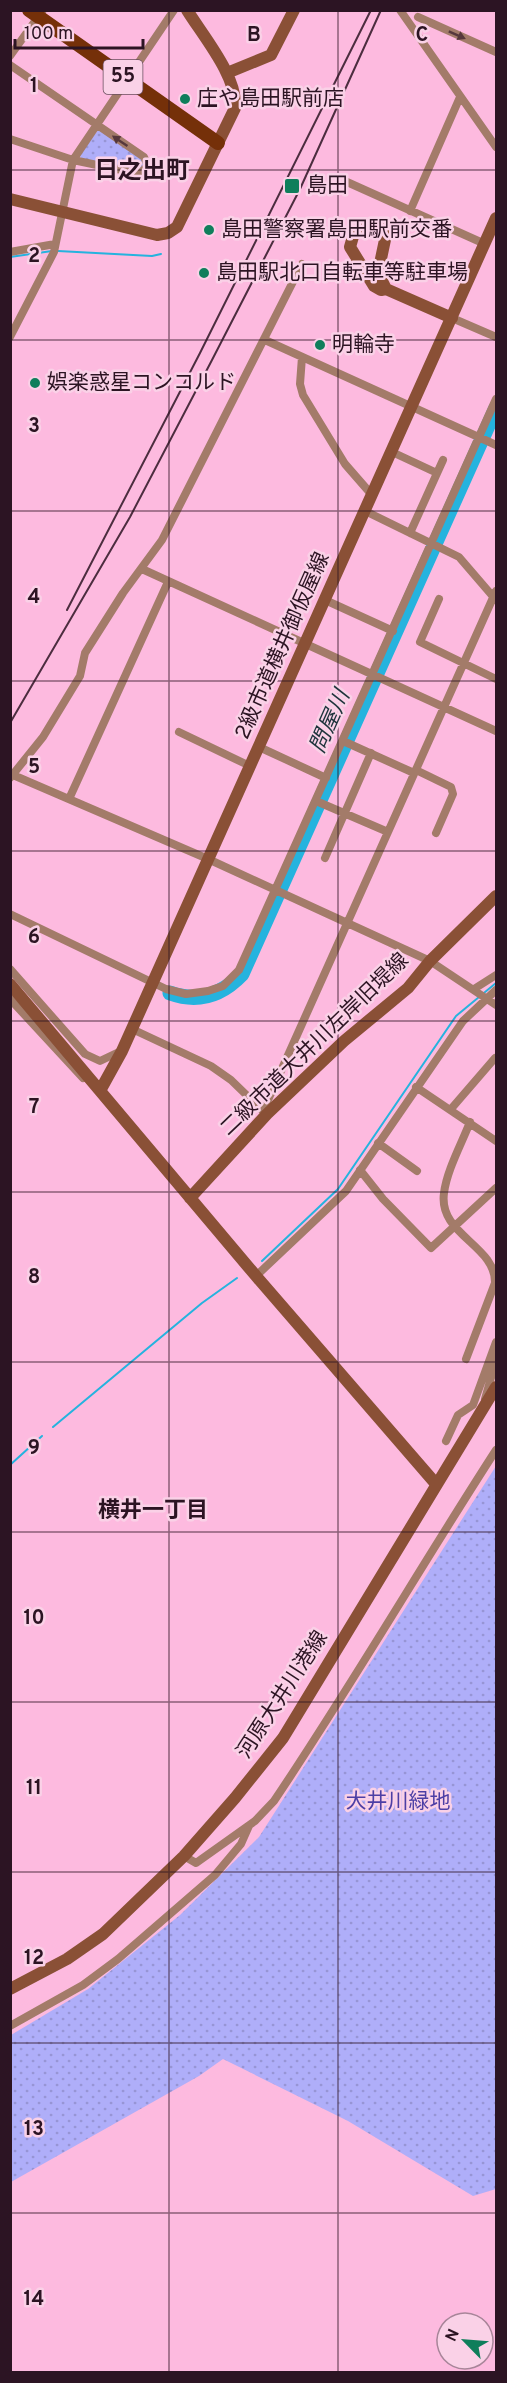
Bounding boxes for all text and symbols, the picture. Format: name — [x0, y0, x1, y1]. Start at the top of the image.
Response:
scale bar — [15, 12, 142, 50]
text: 100 m — [24, 23, 73, 46]
text: B — [247, 23, 261, 49]
text: C — [416, 23, 428, 49]
one-way arrow — [449, 30, 467, 40]
road number: 55 — [104, 60, 142, 94]
text: 1 — [30, 74, 38, 100]
place label: 庄や島田駅前店 — [197, 86, 344, 113]
marker: 庄や島田駅前店 — [178, 92, 192, 106]
one-way arrow — [113, 135, 129, 147]
district label: 日之出町 — [94, 157, 190, 187]
place label: 島田 — [306, 173, 348, 200]
marker: 島田 — [283, 177, 301, 195]
place label: 島田警察署島田駅前交番 — [221, 217, 452, 244]
marker: 島田警察署島田駅前交番 — [202, 223, 216, 237]
text: 2 — [28, 244, 40, 270]
place label: 島田駅北口自転車等駐車場 — [216, 260, 468, 287]
marker: 島田駅北口自転車等駐車場 — [197, 266, 211, 280]
place label: 明輪寺 — [332, 332, 395, 359]
marker: 明輪寺 — [313, 338, 327, 352]
place label: 娯楽惑星コンコルド — [47, 370, 236, 397]
marker: 娯楽惑星コンコルド — [28, 376, 42, 390]
text: 3 — [28, 414, 40, 440]
street label: 2級市道横井御仮屋線 — [230, 548, 336, 744]
text: 4 — [28, 585, 40, 611]
water label: 問屋川 — [305, 685, 358, 758]
text: 5 — [28, 755, 40, 781]
text: 6 — [28, 925, 40, 951]
street label: 二級市道大井川左岸旧堤線 — [215, 948, 415, 1142]
text: 7 — [29, 1095, 39, 1121]
text: 8 — [28, 1265, 40, 1291]
text: 9 — [28, 1436, 40, 1462]
district label: 横井一丁目 — [98, 1498, 208, 1525]
text: 10 — [23, 1606, 45, 1632]
street label: 河原大井川港線 — [232, 1626, 334, 1764]
text: 11 — [26, 1776, 42, 1802]
park label: 大井川緑地 — [346, 1789, 451, 1816]
text: 12 — [24, 1946, 44, 1972]
text: 13 — [24, 2117, 44, 2143]
text: 14 — [24, 2287, 44, 2313]
north arrow — [435, 2311, 495, 2371]
text: N — [442, 2326, 465, 2345]

